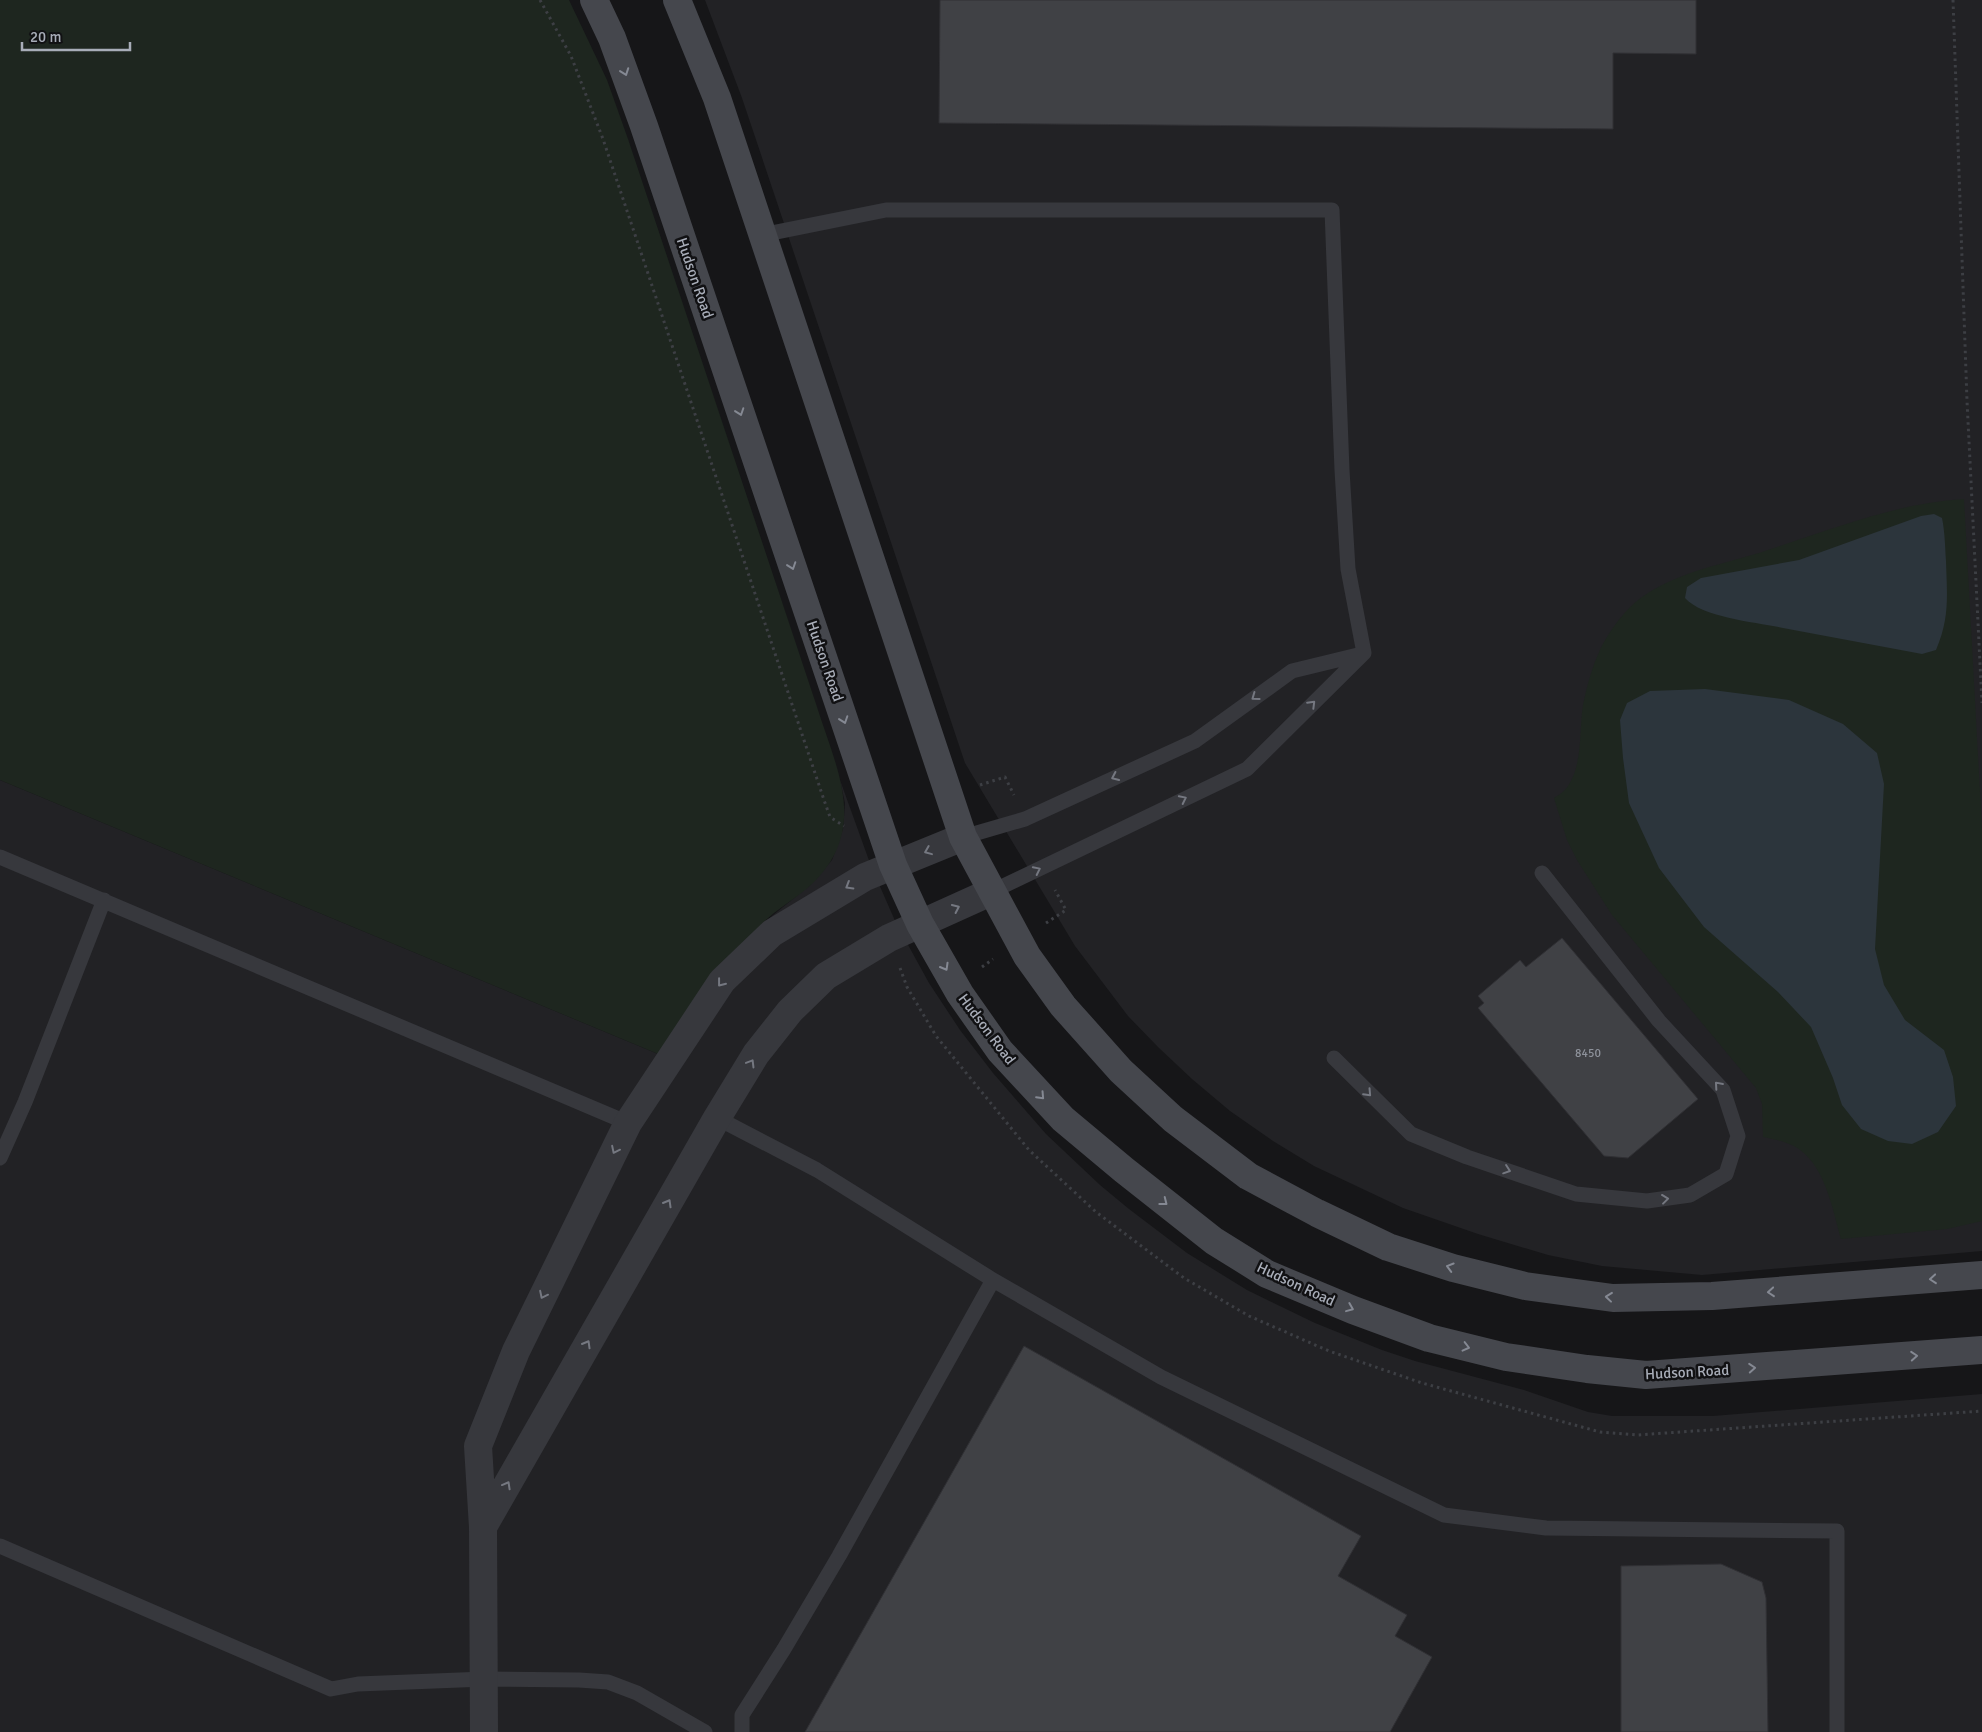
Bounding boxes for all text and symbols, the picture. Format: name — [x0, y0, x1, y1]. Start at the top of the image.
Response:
scale bar — [22, 20, 130, 52]
text: 20 m — [30, 28, 61, 46]
one-way arrow — [619, 67, 629, 76]
street label: Hudson Road — [673, 235, 717, 321]
one-way arrow — [735, 407, 745, 416]
one-way arrow — [787, 561, 797, 569]
street label: Hudson Road — [803, 618, 847, 704]
one-way arrow — [1252, 691, 1261, 701]
one-way arrow — [1306, 701, 1315, 710]
one-way arrow — [839, 715, 849, 723]
one-way arrow — [1111, 771, 1120, 782]
one-way arrow — [1178, 795, 1187, 806]
one-way arrow — [924, 845, 933, 855]
one-way arrow — [1032, 866, 1041, 876]
one-way arrow — [846, 880, 855, 890]
one-way arrow — [951, 903, 960, 914]
one-way arrow — [938, 961, 948, 970]
one-way arrow — [718, 978, 727, 987]
street label: Hudson Road — [954, 990, 1020, 1068]
house number: 8450 — [1575, 1046, 1601, 1061]
one-way arrow — [744, 1059, 754, 1068]
one-way arrow — [1714, 1081, 1723, 1090]
one-way arrow — [1362, 1087, 1371, 1096]
one-way arrow — [1036, 1091, 1045, 1100]
one-way arrow — [611, 1144, 621, 1153]
one-way arrow — [1503, 1164, 1511, 1174]
one-way arrow — [1661, 1194, 1670, 1204]
one-way arrow — [1158, 1196, 1168, 1205]
one-way arrow — [662, 1199, 672, 1208]
street label: Hudson Road — [1254, 1258, 1338, 1310]
one-way arrow — [1446, 1263, 1454, 1273]
one-way arrow — [1929, 1273, 1937, 1284]
one-way arrow — [1767, 1286, 1775, 1297]
one-way arrow — [539, 1290, 549, 1299]
one-way arrow — [1605, 1292, 1613, 1303]
one-way arrow — [1345, 1302, 1354, 1313]
one-way arrow — [581, 1340, 591, 1349]
one-way arrow — [1462, 1341, 1471, 1352]
one-way arrow — [1911, 1350, 1919, 1361]
street label: Hudson Road — [1644, 1361, 1730, 1383]
one-way arrow — [1748, 1363, 1756, 1374]
one-way arrow — [501, 1481, 511, 1490]

